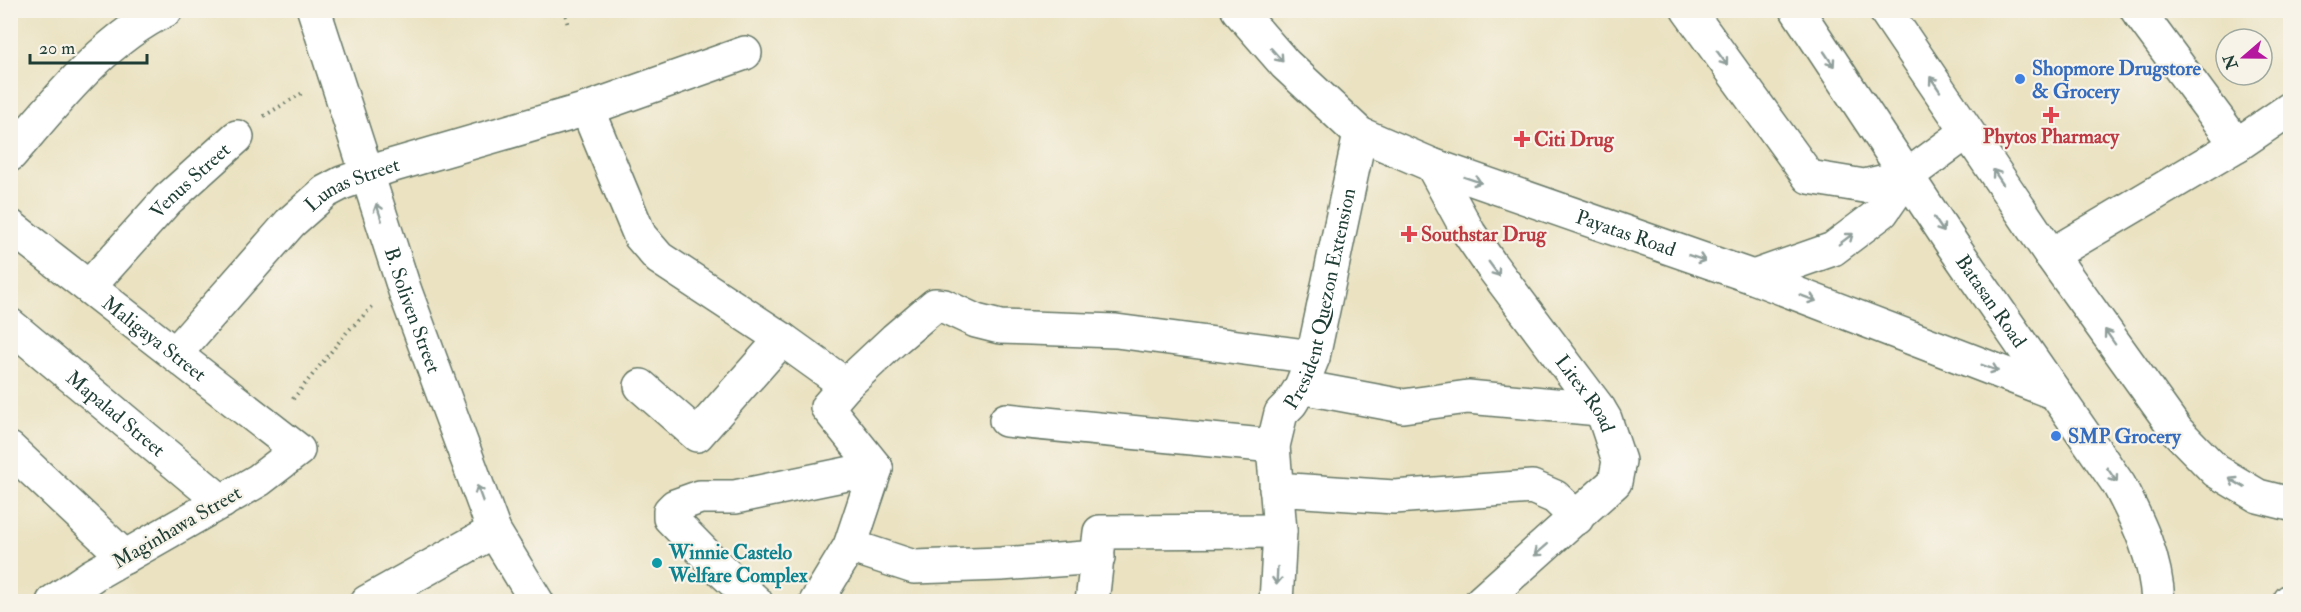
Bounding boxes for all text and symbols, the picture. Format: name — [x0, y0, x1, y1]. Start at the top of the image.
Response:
scale bar — [30, 27, 147, 65]
north arrow — [2214, 27, 2274, 87]
text: 20 m — [39, 37, 75, 60]
one-way arrow — [1270, 47, 1284, 62]
one-way arrow — [1716, 49, 1729, 65]
one-way arrow — [1823, 51, 1836, 68]
text: N — [2219, 51, 2243, 73]
place label: Shopmore Drugstore & Grocery — [2032, 56, 2202, 105]
marker: Shopmore Drugstore & Grocery — [2013, 72, 2027, 86]
one-way arrow — [1929, 76, 1941, 92]
marker: Phytos Pharmacy — [2044, 108, 2058, 122]
place label: Phytos Pharmacy — [1983, 124, 2120, 150]
place label: Citi Drug — [1534, 127, 1615, 153]
marker: Citi Drug — [1515, 132, 1529, 146]
street label: Venus Street — [144, 137, 236, 223]
street label: Lunas Street — [299, 151, 403, 217]
one-way arrow — [1992, 170, 2004, 186]
one-way arrow — [1463, 175, 1482, 186]
street label: President Quezon Extension — [1278, 186, 1361, 414]
one-way arrow — [373, 203, 384, 222]
street label: Payatas Road — [1573, 204, 1679, 262]
one-way arrow — [1933, 216, 1945, 233]
place label: Southstar Drug — [1421, 222, 1547, 248]
marker: Southstar Drug — [1402, 227, 1416, 241]
one-way arrow — [1837, 233, 1853, 246]
street label: B. Soliven Street — [379, 244, 447, 377]
street label: Batasan Road — [1951, 250, 2032, 352]
one-way arrow — [1687, 253, 1706, 264]
one-way arrow — [1488, 261, 1500, 277]
street label: Maligaya Street — [97, 290, 212, 387]
one-way arrow — [1798, 294, 1817, 305]
one-way arrow — [2104, 330, 2116, 346]
street label: Litex Road — [1550, 350, 1621, 435]
one-way arrow — [1980, 364, 1999, 375]
street label: Mapalad Street — [61, 365, 171, 462]
place label: SMP Grocery — [2068, 424, 2182, 450]
marker: SMP Grocery — [2049, 429, 2063, 443]
one-way arrow — [2106, 467, 2118, 483]
one-way arrow — [2229, 477, 2246, 489]
street label: Maginhawa Street — [108, 480, 246, 574]
one-way arrow — [474, 486, 485, 504]
place label: Winnie Castelo Welfare Complex — [668, 540, 808, 589]
one-way arrow — [1533, 543, 1549, 556]
marker: Winnie Castelo Welfare Complex — [650, 556, 664, 570]
one-way arrow — [1271, 566, 1282, 586]

